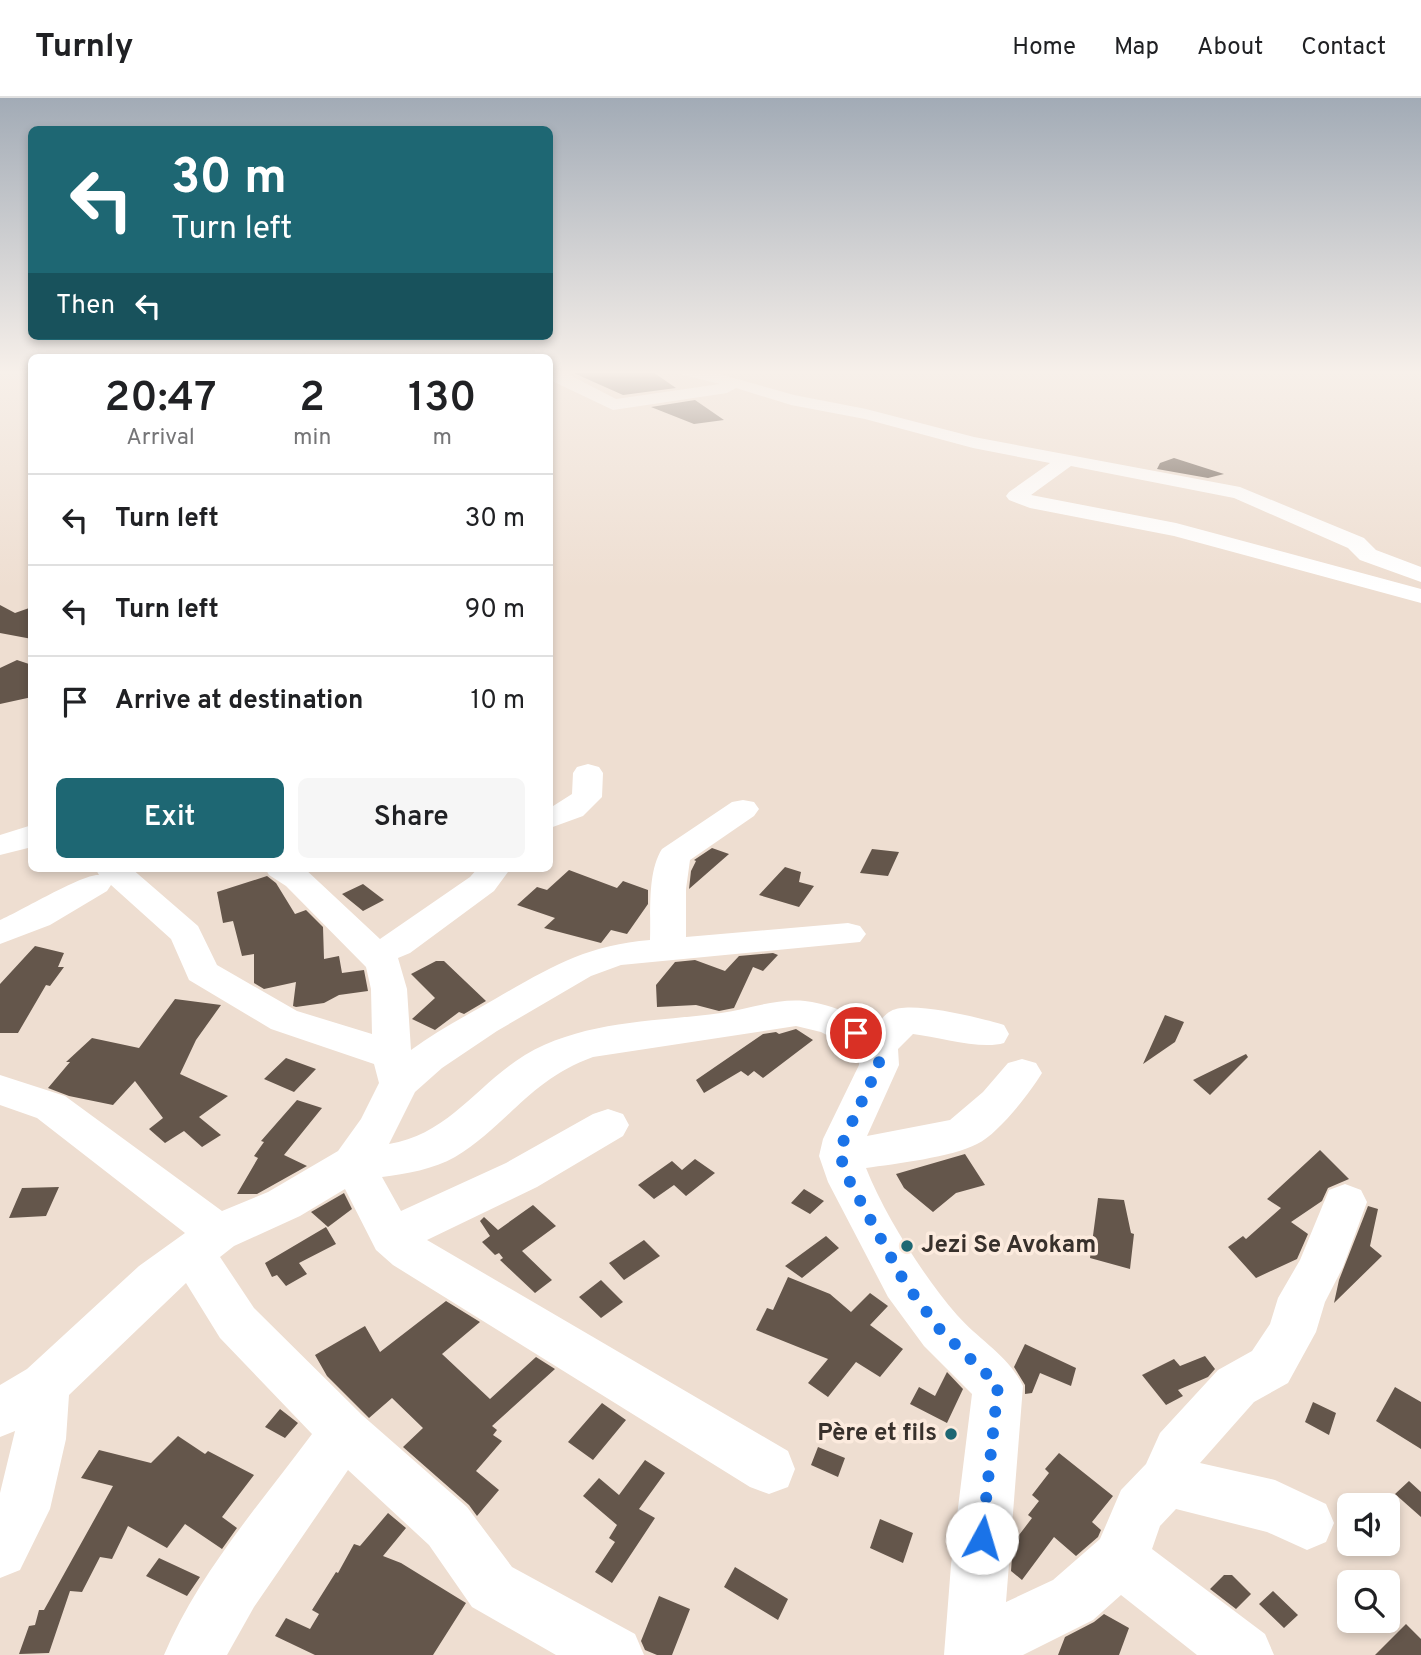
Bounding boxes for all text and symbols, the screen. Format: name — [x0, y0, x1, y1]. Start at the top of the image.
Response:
text: Turnly — [35, 27, 133, 69]
text: Home — [1012, 33, 1076, 63]
text: Map — [1114, 33, 1159, 63]
text: About — [1197, 33, 1263, 63]
text: Contact — [1301, 33, 1386, 63]
text: 30 m — [171, 149, 287, 211]
icon: left — [56, 154, 147, 245]
text: Turn left — [171, 210, 292, 250]
icon: left — [129, 287, 167, 325]
text: Then — [56, 290, 115, 323]
text: 20:47 — [105, 373, 217, 426]
text: 2 — [299, 373, 325, 426]
text: 130 — [408, 373, 476, 426]
text: Arrival — [126, 424, 195, 453]
text: min — [293, 424, 331, 453]
text: m — [432, 424, 452, 453]
icon: left — [56, 501, 94, 539]
text: Turn left — [115, 503, 219, 536]
text: 30 m — [465, 503, 525, 536]
icon: left — [56, 592, 94, 630]
text: Turn left — [115, 594, 219, 627]
text: 90 m — [465, 594, 525, 627]
icon: arrive — [56, 683, 94, 721]
text: Arrive at destination — [115, 685, 363, 718]
text: 10 m — [470, 685, 525, 718]
button: Exit — [56, 778, 284, 858]
button: Share — [298, 778, 525, 858]
pin — [826, 1003, 886, 1063]
icon: arrive — [837, 1014, 875, 1052]
place label: Jezi Se Avokam — [921, 1231, 1096, 1261]
marker: Jezi Se Avokam — [899, 1238, 915, 1254]
place label: Père et fils — [817, 1419, 937, 1449]
marker: Père et fils — [943, 1426, 959, 1442]
map controls — [1337, 1493, 1400, 1633]
button: sound — [1337, 1493, 1400, 1556]
position arrow — [945, 1501, 1019, 1575]
button: search — [1337, 1570, 1400, 1633]

